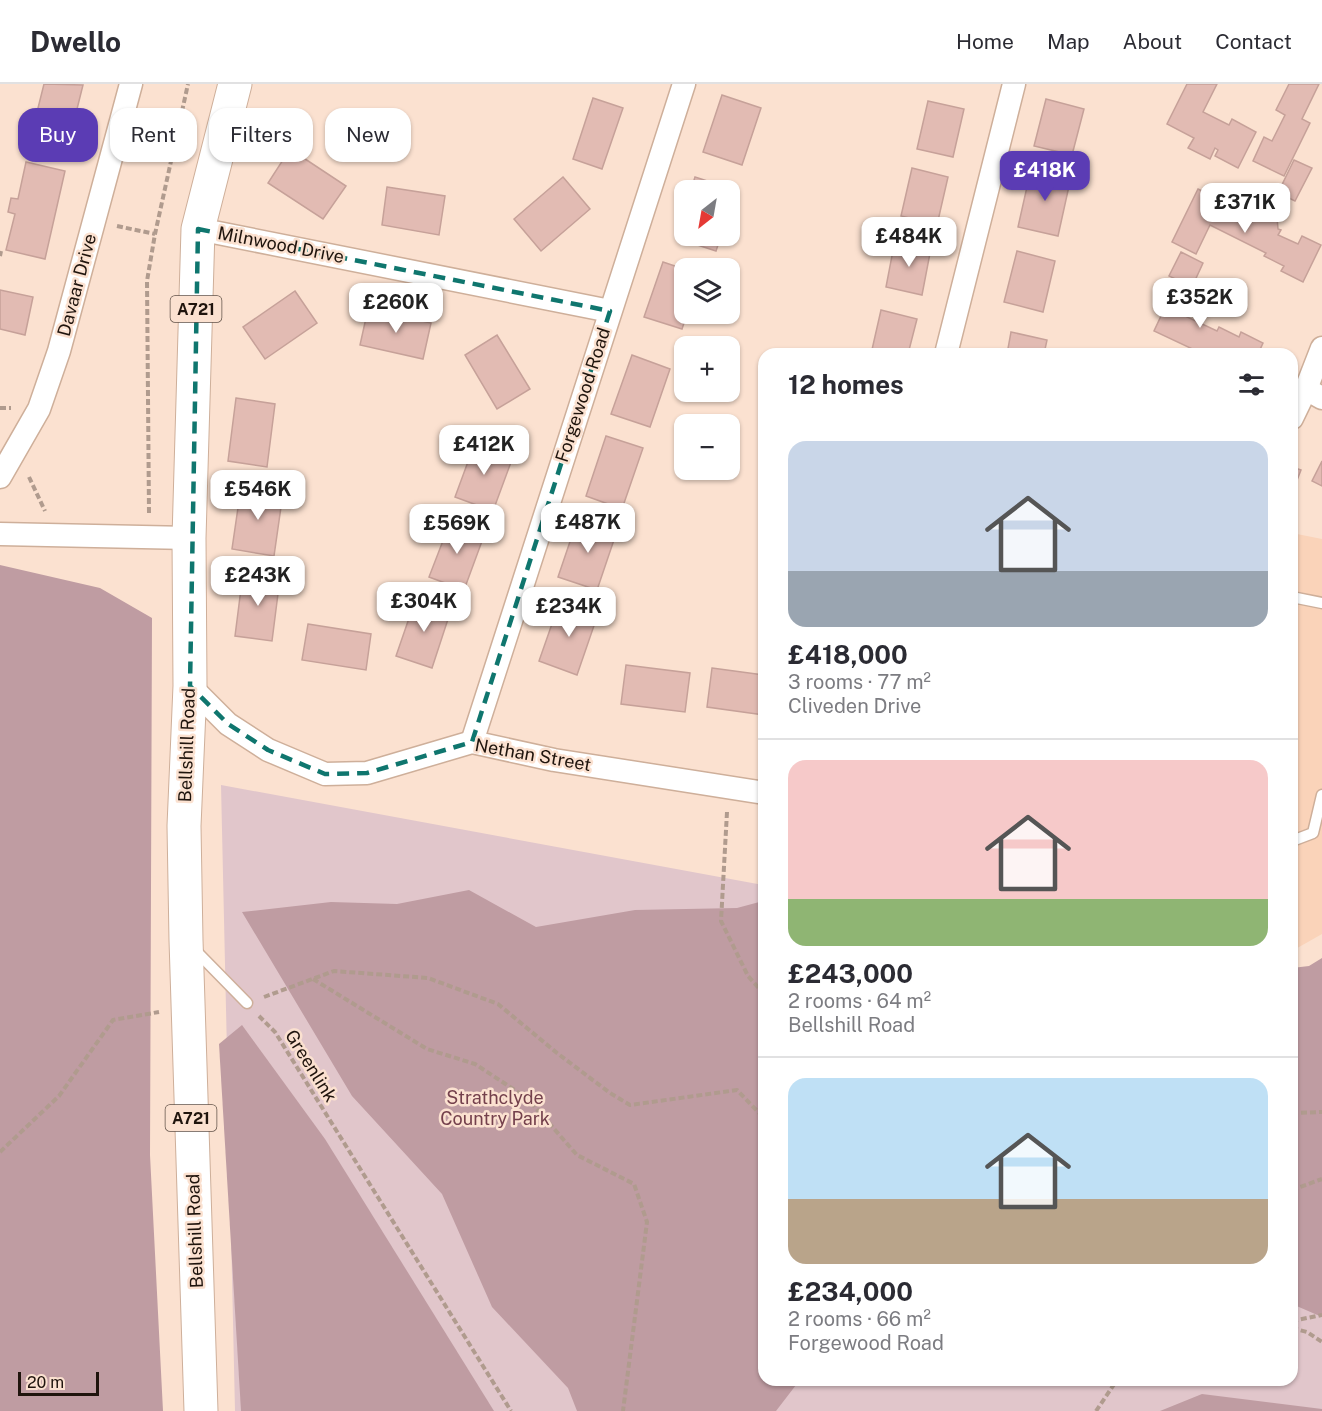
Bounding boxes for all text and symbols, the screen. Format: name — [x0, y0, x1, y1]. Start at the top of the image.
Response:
text: Dwello — [30, 25, 121, 58]
text: Home — [956, 29, 1014, 54]
text: Map — [1047, 29, 1090, 54]
text: About — [1123, 29, 1182, 54]
text: Contact — [1215, 29, 1292, 54]
chip: Buy — [18, 108, 98, 162]
chip: Rent — [110, 108, 197, 162]
chip: Filters — [209, 108, 313, 162]
chip: New — [325, 108, 411, 162]
pin: £418K — [1003, 151, 1087, 202]
text: £418K — [1014, 158, 1076, 182]
north arrow — [674, 180, 740, 246]
map controls — [674, 180, 740, 480]
pin: £371K — [1203, 183, 1287, 234]
text: £371K — [1214, 190, 1276, 214]
pin: £484K — [867, 217, 951, 268]
street label: Milnwood Drive — [216, 222, 346, 267]
text: £484K — [876, 224, 942, 248]
street label: Davaar Drive — [53, 231, 100, 338]
button: layers — [674, 258, 740, 324]
pin: £352K — [1158, 278, 1242, 329]
pin: £260K — [354, 283, 438, 334]
text: £352K — [1167, 285, 1233, 309]
text: £260K — [363, 290, 429, 314]
road number: A721 — [170, 296, 222, 322]
street label: Forgewood Road — [551, 325, 614, 465]
button: + — [674, 336, 740, 402]
icon: filters — [1235, 368, 1268, 401]
text: 12 homes — [788, 369, 904, 400]
button: − — [674, 414, 740, 480]
pin: £412K — [442, 425, 526, 476]
text: £412K — [453, 432, 515, 456]
pin: £546K — [216, 470, 300, 521]
text: £546K — [224, 477, 292, 501]
icon: home — [974, 480, 1082, 588]
pin: £487K — [546, 503, 630, 554]
pin: £569K — [415, 504, 499, 555]
text: £487K — [555, 510, 621, 534]
text: £569K — [423, 511, 491, 535]
pin: £243K — [216, 556, 300, 607]
text: £243K — [225, 563, 291, 587]
pin: £304K — [382, 582, 466, 633]
pin: £234K — [527, 587, 611, 638]
text: £304K — [391, 589, 457, 613]
text: £234K — [536, 594, 602, 618]
text: £418,000 — [788, 639, 908, 670]
text: 3 rooms · 77 m² — [788, 670, 931, 694]
street label: Bellshill Road — [174, 687, 199, 803]
text: Cliveden Drive — [788, 694, 921, 718]
street label: Nethan Street — [473, 734, 593, 775]
icon: home — [974, 799, 1082, 907]
text: £243,000 — [788, 958, 913, 989]
text: 2 rooms · 64 m² — [788, 989, 931, 1013]
text: Bellshill Road — [788, 1013, 915, 1037]
street label: Greenlink — [281, 1026, 342, 1106]
park label: Strathclyde Country Park — [440, 1087, 550, 1129]
road number: A721 — [166, 1105, 216, 1131]
icon: home — [974, 1117, 1082, 1225]
street label: Bellshill Road — [182, 1173, 207, 1289]
text: £234,000 — [788, 1276, 913, 1307]
text: 2 rooms · 66 m² — [788, 1307, 931, 1331]
text: Forgewood Road — [788, 1331, 944, 1355]
scale bar — [18, 1369, 99, 1396]
text: 20 m — [27, 1373, 64, 1392]

